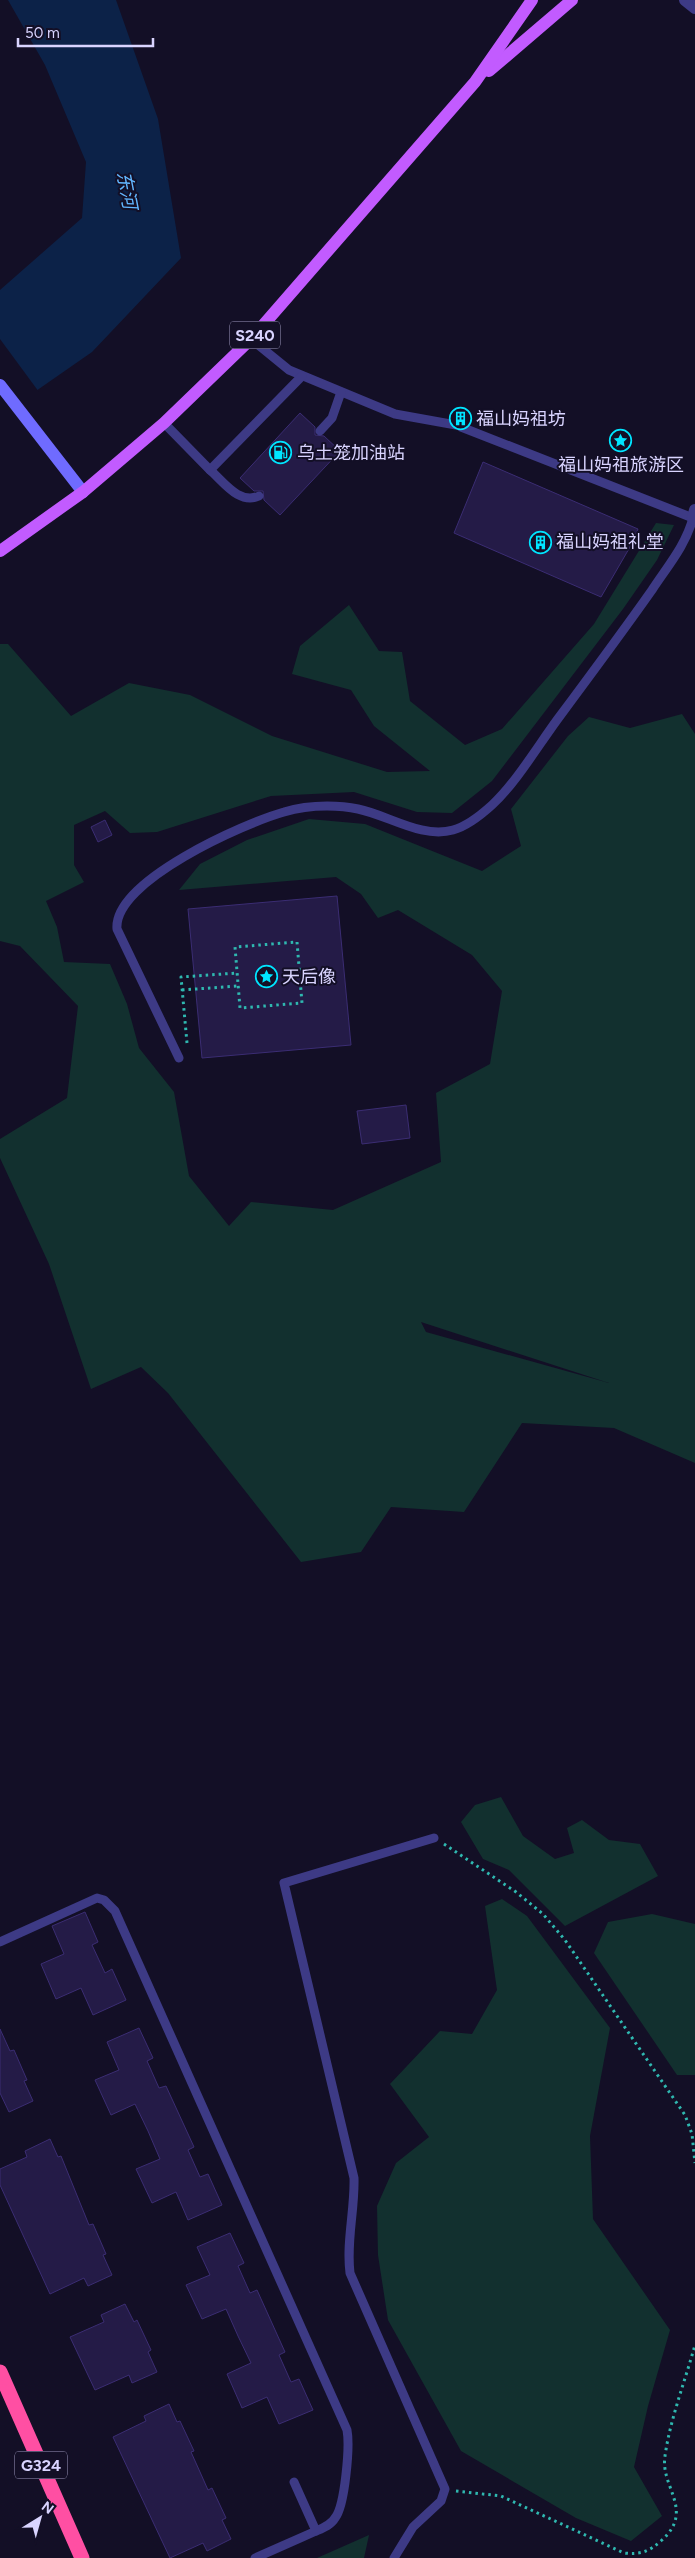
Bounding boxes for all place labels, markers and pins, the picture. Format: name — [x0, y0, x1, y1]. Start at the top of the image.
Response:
building icon: 福山妈祖坊 — [448, 407, 472, 431]
place label: 福山妈祖坊 — [476, 408, 566, 430]
place icon: 福山妈祖旅游区 — [609, 428, 633, 452]
fuel station icon: 乌土笼加油站 — [269, 441, 293, 465]
place label: 乌土笼加油站 — [297, 442, 405, 464]
place label: 福山妈祖旅游区 — [558, 454, 684, 476]
building icon: 福山妈祖礼堂 — [528, 530, 552, 554]
place label: 福山妈祖礼堂 — [556, 531, 664, 553]
place icon: 天后像 — [254, 965, 278, 989]
place label: 天后像 — [282, 966, 336, 988]

